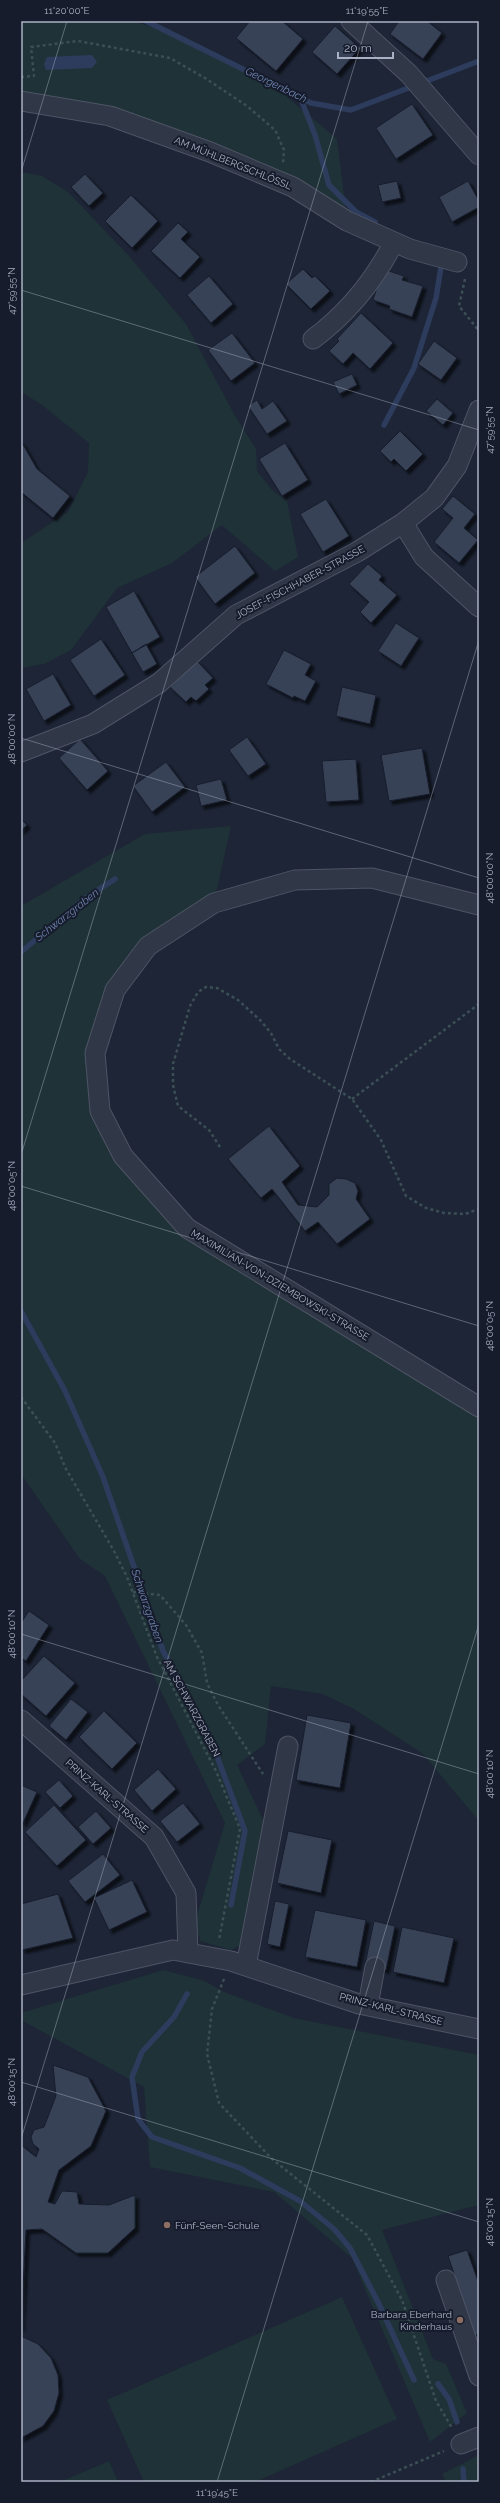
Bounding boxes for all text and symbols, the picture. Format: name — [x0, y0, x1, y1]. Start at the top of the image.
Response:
text: 11°20'00"E — [44, 5, 90, 16]
text: 11°19'55"E — [346, 5, 388, 16]
scale bar — [338, 34, 393, 60]
text: 20 m — [344, 41, 372, 55]
water label: Georgenbach — [243, 64, 309, 106]
street label: AM MÜHLBERGSCHLÖSSL — [173, 134, 293, 192]
text: 47°59'55"N — [6, 267, 17, 315]
text: 47°59'55"N — [484, 406, 495, 454]
street label: JOSEF-FISCHHABER-STRASSE — [234, 543, 366, 621]
text: 48°00'00"N — [6, 714, 17, 764]
text: 48°00'00"N — [484, 853, 495, 903]
water label: Schwarzgraben — [32, 886, 101, 944]
text: 48°00'05"N — [6, 1161, 17, 1211]
street label: MAXIMILIAN-VON-DZIEMBOWSKI-STRASSE — [189, 1227, 371, 1343]
text: 48°00'05"N — [484, 1301, 495, 1351]
water label: Schwarzgraben — [128, 1566, 166, 1645]
text: 48°00'10"N — [6, 1609, 17, 1659]
street label: AM SCHWARZGRABEN — [162, 1657, 222, 1759]
text: 48°00'10"N — [484, 1749, 495, 1799]
street label: PRINZ-KARL-STRASSE — [63, 1757, 151, 1835]
street label: PRINZ-KARL-STRASSE — [338, 1991, 444, 2027]
text: 48°00'15"N — [6, 2058, 17, 2106]
text: 48°00'15"N — [484, 2198, 495, 2246]
marker: Fünf-Seen-Schule — [162, 2220, 172, 2230]
place label: Fünf-Seen-Schule — [175, 2220, 259, 2231]
place label: Barbara Eberhard Kinderhaus — [371, 2309, 452, 2332]
marker: Barbara Eberhard Kinderhaus — [455, 2315, 465, 2325]
text: 11°19'45"E — [196, 2487, 238, 2498]

